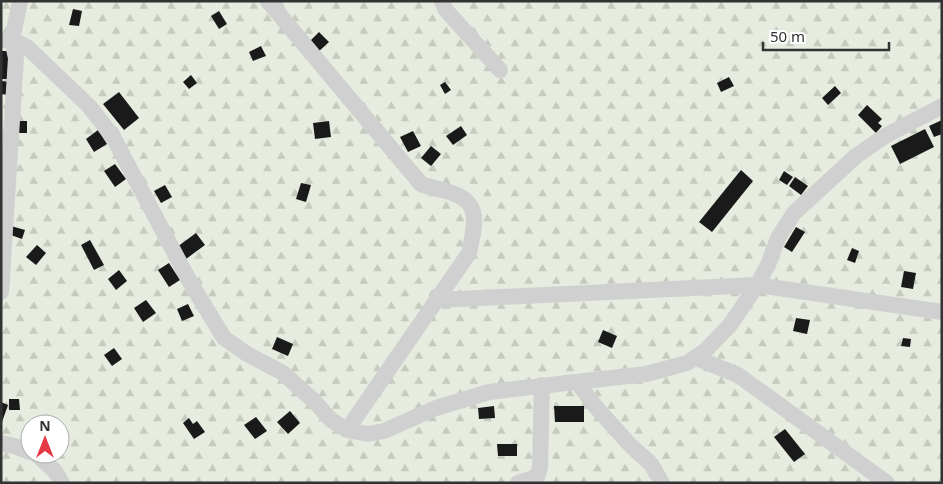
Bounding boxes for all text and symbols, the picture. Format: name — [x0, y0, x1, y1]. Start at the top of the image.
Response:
scale bar — [763, 20, 889, 52]
text: 50 m — [770, 26, 805, 46]
north arrow — [20, 414, 70, 464]
text: N — [39, 416, 51, 435]

